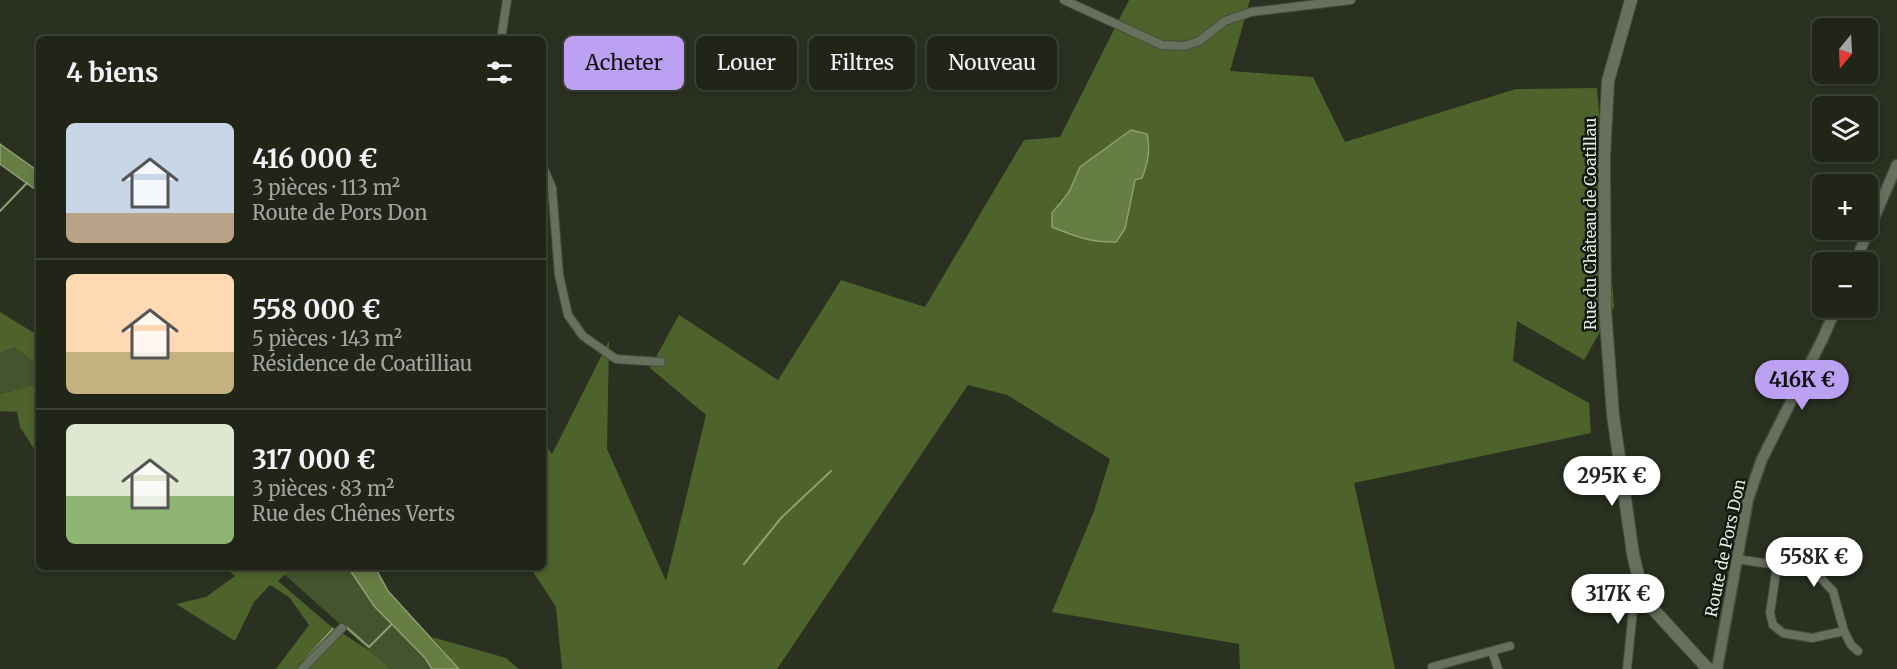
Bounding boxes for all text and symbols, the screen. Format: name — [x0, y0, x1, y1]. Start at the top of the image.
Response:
north arrow — [1812, 18, 1878, 84]
map controls — [1812, 18, 1878, 318]
chip: Acheter — [564, 36, 684, 90]
chip: Louer — [696, 36, 797, 90]
chip: Filtres — [809, 36, 915, 90]
chip: Nouveau — [927, 36, 1057, 90]
text: 4 biens — [66, 56, 158, 89]
icon: filters — [483, 56, 516, 89]
button: layers — [1812, 96, 1878, 162]
street label: Rue du Château de Coatillau — [1580, 118, 1600, 330]
text: 416 000 € — [252, 142, 377, 175]
icon: home — [114, 147, 186, 219]
button: + — [1812, 174, 1878, 240]
text: 3 pièces · 113 m² — [252, 175, 400, 200]
text: Route de Pors Don — [252, 200, 428, 225]
button: − — [1812, 252, 1878, 318]
text: 558 000 € — [252, 293, 381, 326]
icon: home — [114, 298, 186, 370]
text: 5 pièces · 143 m² — [252, 326, 402, 351]
text: Résidence de Coatilliau — [252, 351, 472, 376]
pin: 416K € — [1753, 360, 1851, 411]
text: 416K € — [1769, 367, 1835, 392]
text: 317 000 € — [252, 443, 376, 476]
icon: home — [114, 448, 186, 520]
pin: 295K € — [1563, 456, 1661, 507]
text: 295K € — [1577, 463, 1647, 488]
text: 3 pièces · 83 m² — [252, 476, 395, 501]
street label: Route de Pors Don — [1701, 477, 1749, 619]
text: Rue des Chênes Verts — [252, 501, 455, 526]
pin: 558K € — [1765, 537, 1863, 588]
text: 558K € — [1780, 544, 1848, 569]
pin: 317K € — [1569, 574, 1667, 625]
text: 317K € — [1585, 581, 1651, 606]

